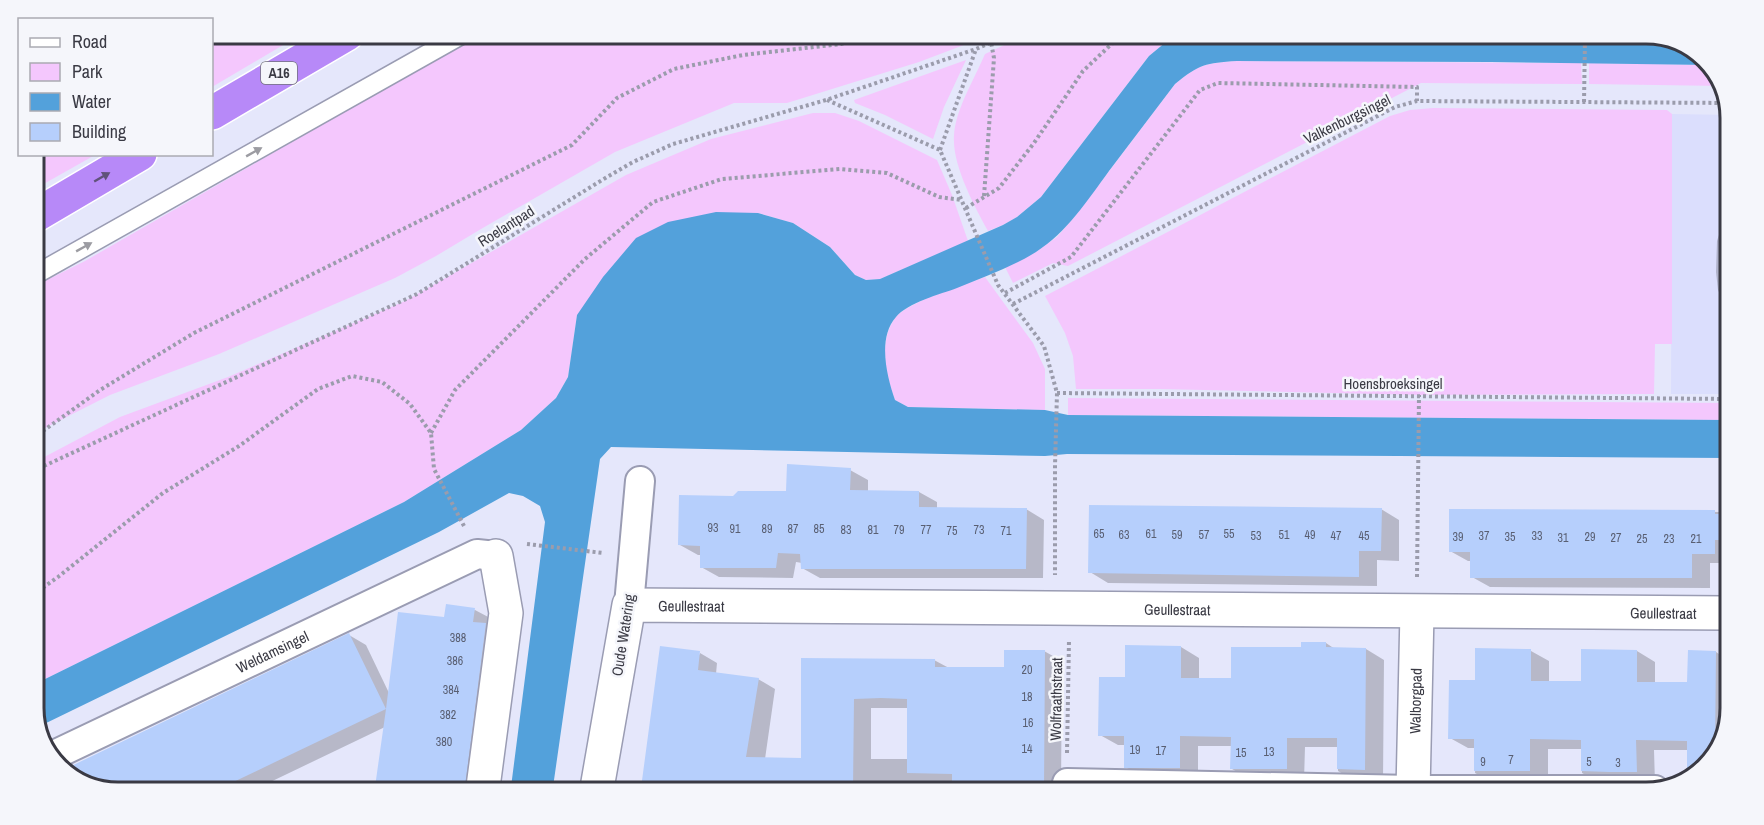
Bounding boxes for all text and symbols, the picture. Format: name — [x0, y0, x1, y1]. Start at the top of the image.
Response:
legend — [18, 18, 213, 156]
text: Road — [72, 29, 107, 54]
text: Park — [72, 59, 103, 84]
road number: A16 — [261, 62, 297, 84]
text: Water — [72, 89, 111, 114]
street label: Valkenburgsingel — [1300, 89, 1394, 149]
text: Building — [72, 119, 127, 144]
one-way arrow — [246, 147, 263, 157]
one-way arrow — [94, 171, 110, 182]
street label: Roelantpad — [474, 200, 538, 252]
one-way arrow — [76, 242, 92, 253]
street label: Hoensbroeksingel — [1343, 373, 1443, 394]
house number: 93 — [708, 520, 718, 536]
house number: 91 — [730, 521, 741, 537]
house number: 89 — [762, 521, 772, 537]
house number: 87 — [788, 521, 799, 537]
house number: 85 — [814, 521, 825, 537]
house number: 83 — [841, 522, 851, 538]
house number: 81 — [868, 522, 879, 538]
house number: 79 — [894, 522, 904, 538]
house number: 77 — [921, 522, 932, 538]
house number: 73 — [974, 522, 984, 538]
house number: 75 — [947, 523, 958, 539]
house number: 71 — [1001, 523, 1012, 539]
house number: 65 — [1094, 526, 1105, 542]
house number: 61 — [1146, 526, 1157, 542]
house number: 55 — [1224, 526, 1235, 542]
house number: 63 — [1119, 527, 1129, 543]
house number: 59 — [1172, 527, 1182, 543]
house number: 57 — [1199, 527, 1210, 543]
house number: 51 — [1279, 527, 1290, 543]
house number: 49 — [1305, 527, 1315, 543]
house number: 53 — [1251, 528, 1261, 544]
house number: 47 — [1331, 528, 1342, 544]
house number: 45 — [1359, 528, 1370, 544]
house number: 37 — [1479, 528, 1490, 544]
house number: 33 — [1532, 528, 1542, 544]
house number: 39 — [1453, 529, 1463, 545]
house number: 35 — [1505, 529, 1516, 545]
house number: 29 — [1585, 529, 1595, 545]
house number: 31 — [1558, 530, 1569, 546]
house number: 27 — [1611, 530, 1622, 546]
house number: 25 — [1637, 531, 1648, 547]
house number: 23 — [1664, 531, 1674, 547]
house number: 21 — [1691, 531, 1702, 547]
street label: Oude Watering — [606, 592, 640, 678]
street label: Geullestraat — [658, 595, 725, 616]
street label: Geullestraat — [1144, 598, 1211, 620]
street label: Geullestraat — [1630, 602, 1697, 623]
street label: Weldamsingel — [233, 625, 312, 678]
house number: 388 — [450, 630, 466, 646]
house number: 386 — [447, 653, 463, 669]
street label: Wolfraathstraat — [1045, 657, 1067, 741]
house number: 20 — [1022, 662, 1032, 678]
street label: Walborgpad — [1404, 668, 1426, 734]
house number: 384 — [443, 682, 460, 698]
house number: 18 — [1022, 689, 1032, 705]
house number: 382 — [440, 707, 456, 723]
house number: 16 — [1023, 715, 1033, 731]
house number: 380 — [436, 734, 452, 750]
house number: 14 — [1022, 741, 1033, 757]
house number: 19 — [1130, 742, 1140, 758]
house number: 17 — [1156, 743, 1167, 759]
house number: 13 — [1264, 744, 1274, 760]
house number: 15 — [1236, 745, 1247, 761]
house number: 7 — [1508, 752, 1514, 768]
house number: 9 — [1480, 754, 1486, 770]
house number: 5 — [1586, 754, 1592, 770]
house number: 3 — [1615, 755, 1621, 771]

